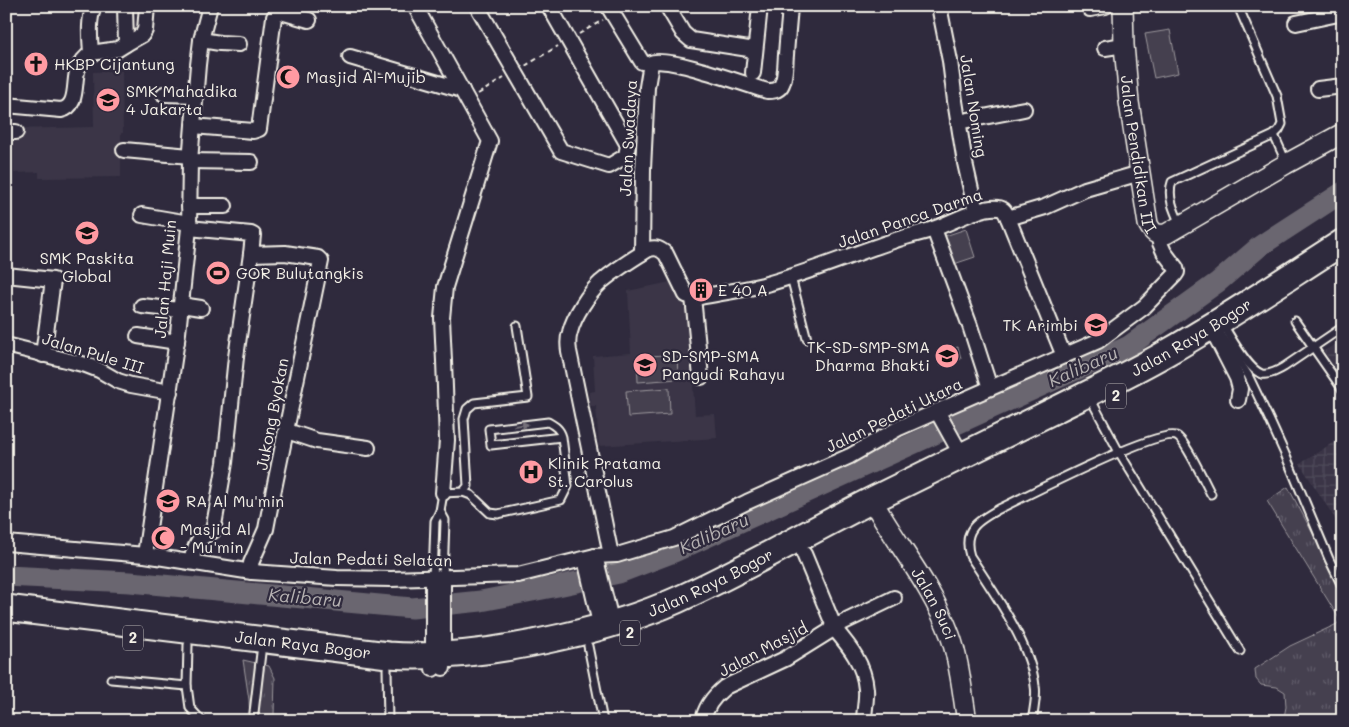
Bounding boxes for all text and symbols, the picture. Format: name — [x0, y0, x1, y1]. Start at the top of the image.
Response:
church icon: HKBP Cijantung — [23, 51, 49, 77]
place label: HKBP Cijantung — [54, 53, 174, 74]
street label: Jalan Noming — [956, 53, 993, 159]
mosque icon: Masjid Al-Mujib — [275, 64, 301, 90]
place label: Masjid Al-Mujib — [306, 66, 426, 87]
street label: Jalan Pendidikan III — [1117, 74, 1162, 237]
street label: Jalan Swadaya — [614, 79, 641, 197]
place label: SMK Mahadika 4 Jakarta — [126, 80, 238, 119]
school or university icon: SMK Mahadika 4 Jakarta — [95, 87, 121, 113]
street label: Jalan Panca Darma — [835, 183, 985, 252]
street label: Jalan Haji Muin — [149, 219, 180, 339]
school or university icon: SMK Paskita Global — [74, 220, 100, 246]
place label: SMK Paskita Global — [40, 247, 134, 286]
sports icon: GOR Bulutangkis — [205, 260, 231, 286]
place label: GOR Bulutangkis — [236, 262, 364, 283]
building icon: E 40 A — [688, 277, 714, 303]
place label: E 40 A — [718, 279, 768, 300]
street label: Jalan Raya Bogor — [1127, 293, 1255, 380]
school or university icon: TK Arimbi — [1083, 312, 1109, 338]
place label: TK Arimbi — [1002, 314, 1078, 335]
street label: Jalan Pule III — [40, 327, 147, 378]
place label: TK-SD-SMP-SMA Dharma Bhakti — [807, 336, 930, 375]
water label: Kalibaru — [1044, 340, 1121, 392]
school or university icon: TK-SD-SMP-SMA Dharma Bhakti — [934, 343, 960, 369]
place label: SD-SMP-SMA Pangudi Rahayu — [662, 345, 785, 384]
school or university icon: SD-SMP-SMA Pangudi Rahayu — [632, 352, 658, 378]
street label: Jukong Byokan — [250, 356, 293, 472]
street label: Jalan Pedati Utara — [822, 372, 965, 457]
road number: 2 — [1106, 384, 1126, 408]
one-way arrow — [513, 421, 529, 429]
place label: Klinik Pratama St. Carolus — [548, 452, 662, 491]
hospital icon: Klinik Pratama St. Carolus — [518, 459, 544, 485]
school or university icon: RA Al Mu'min — [155, 488, 181, 514]
place label: RA Al Mu'min — [186, 490, 284, 511]
water label: Kalibaru — [675, 507, 752, 559]
place label: Masjid Al - Mu'min — [180, 518, 251, 557]
mosque icon: Masjid Al - Mu'min — [150, 525, 176, 551]
street label: Jalan Raya Bogor — [645, 543, 777, 621]
street label: Jalan Pedati Selatan — [290, 547, 452, 570]
street label: Jalan Suci — [907, 563, 962, 642]
water label: Kalibaru — [267, 582, 343, 612]
street label: Jalan Masjid — [715, 616, 811, 681]
road number: 2 — [620, 620, 640, 646]
street label: Jalan Raya Bogor — [234, 625, 372, 663]
road number: 2 — [123, 626, 143, 650]

